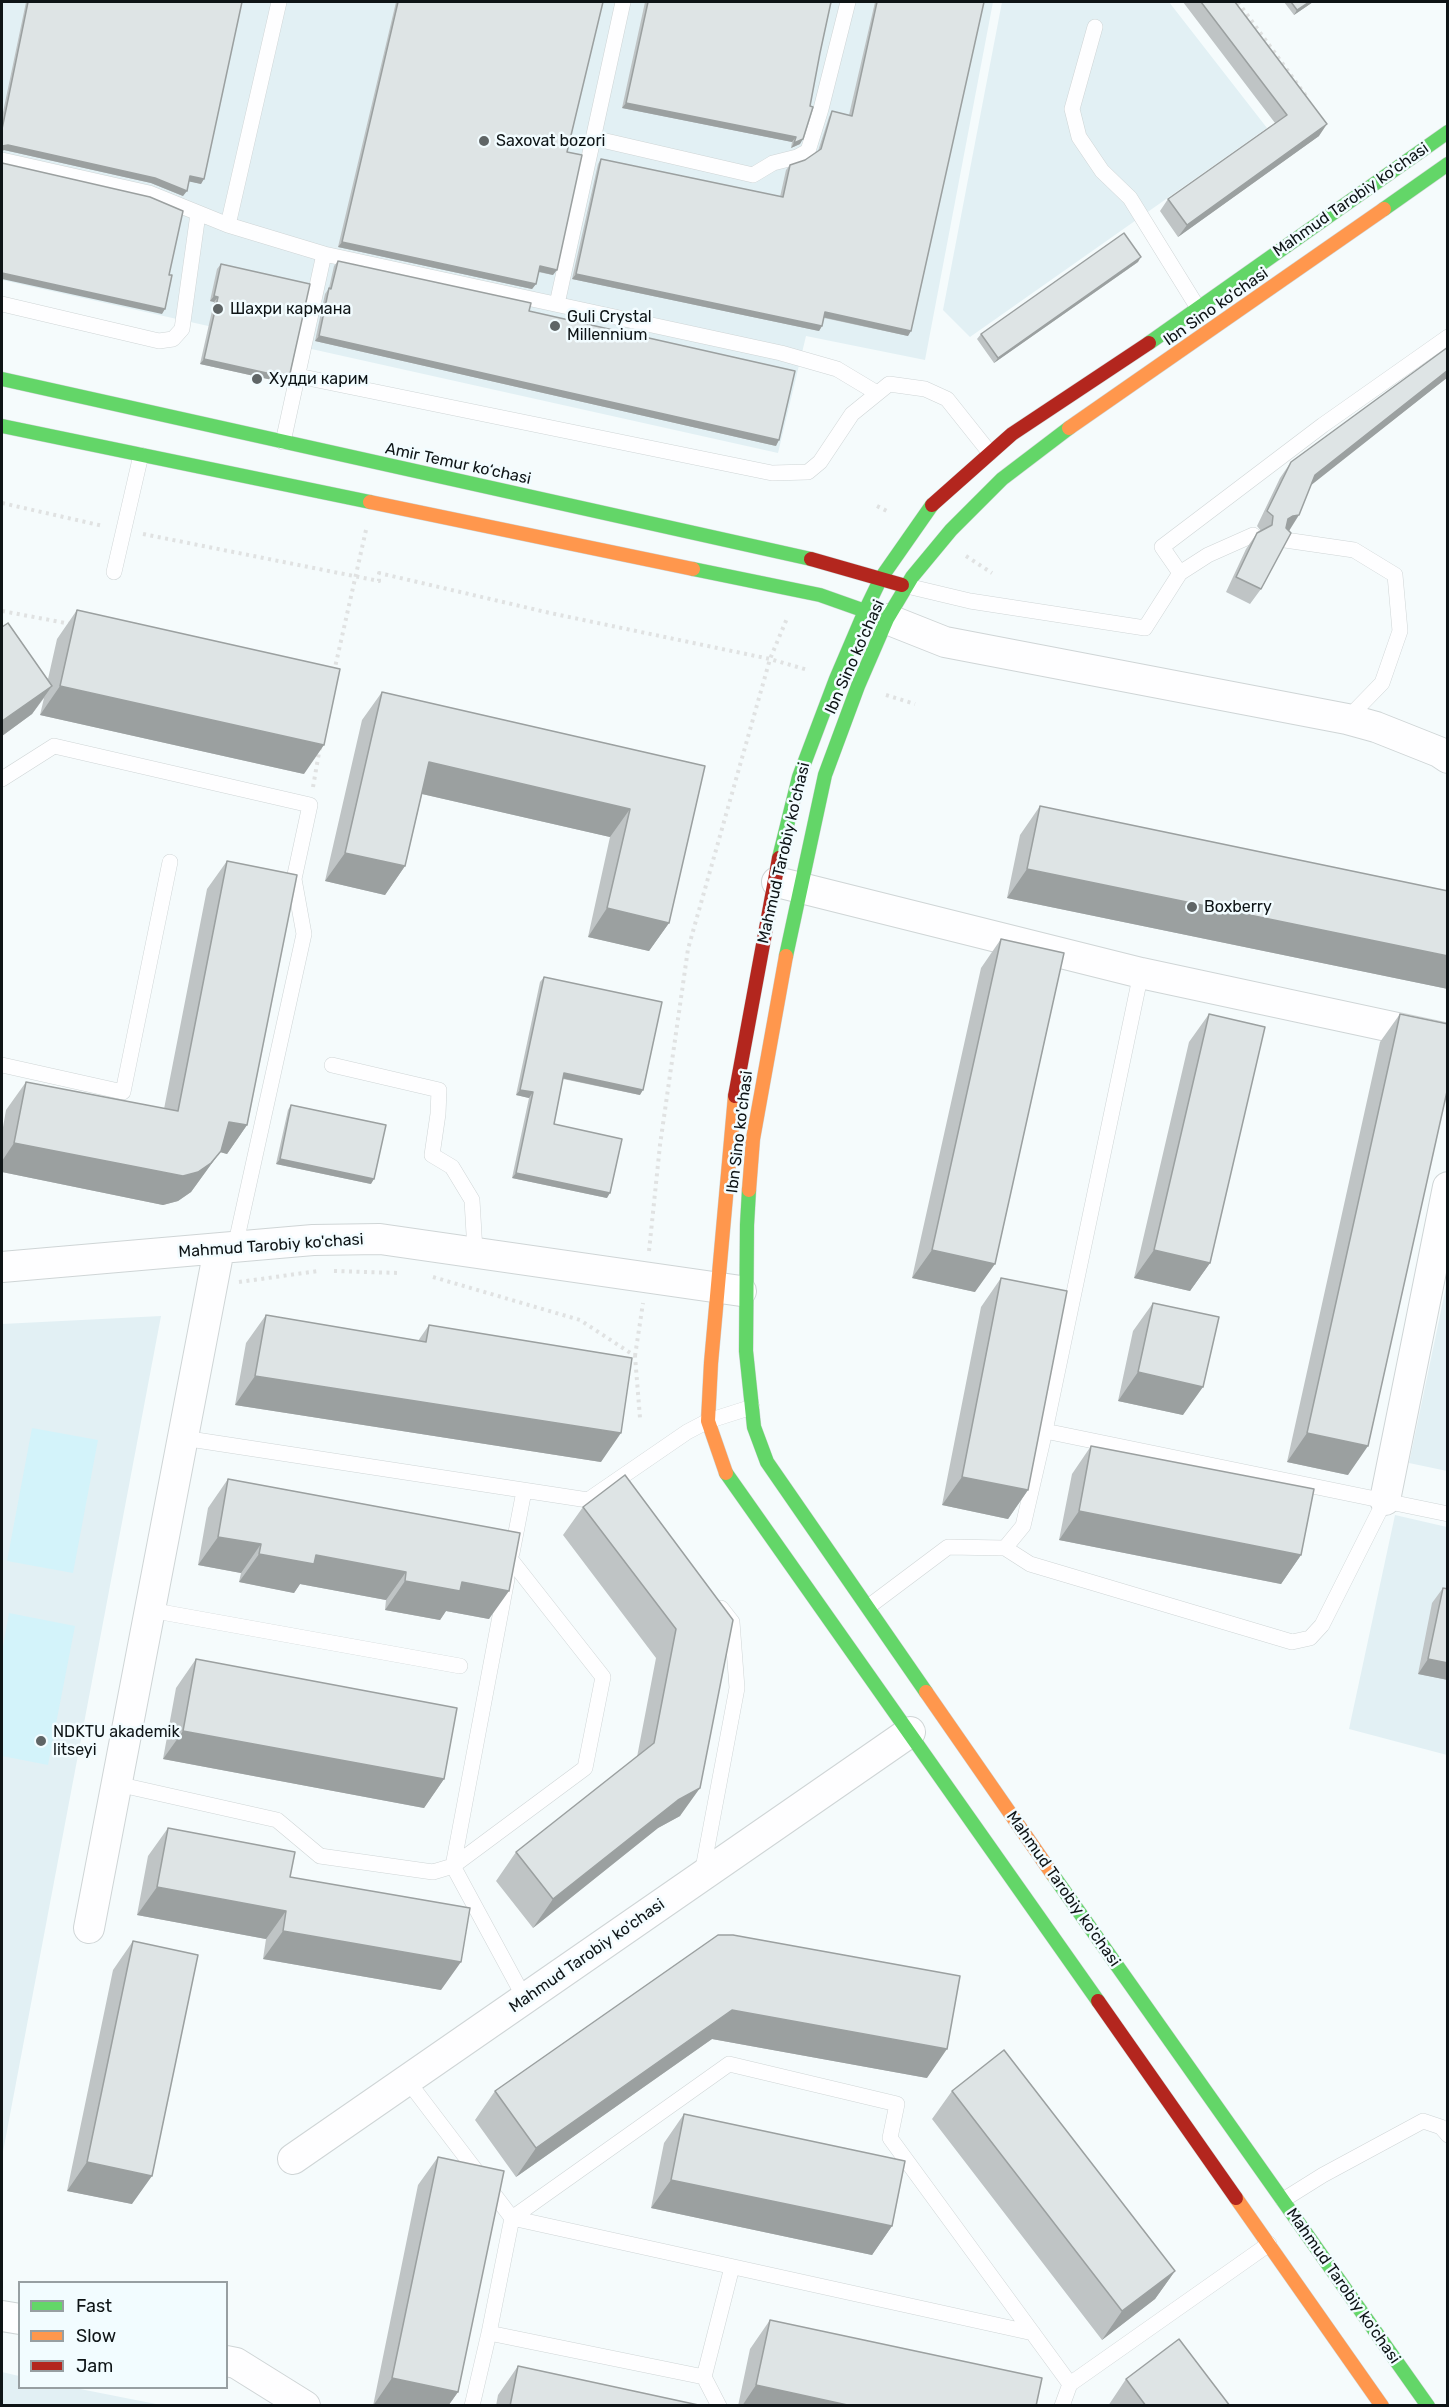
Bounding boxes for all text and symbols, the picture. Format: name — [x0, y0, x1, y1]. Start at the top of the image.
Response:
place label: Saxovat bozori — [496, 131, 605, 151]
marker: Saxovat bozori — [477, 134, 491, 148]
street label: Mahmud Tarobiy ko'chasi — [1270, 139, 1432, 261]
street label: Ibn Sino ko'chasi — [1160, 264, 1272, 350]
place label: Шахри кармана — [230, 299, 351, 319]
marker: Шахри кармана — [211, 302, 225, 316]
place label: Guli Crystal Millennium — [567, 307, 652, 345]
marker: Guli Crystal Millennium — [548, 319, 562, 333]
place label: Худди карим — [269, 369, 368, 389]
marker: Худди карим — [250, 372, 264, 386]
street label: Amir Temur ko‘chasi — [383, 439, 533, 489]
street label: Ibn Sino ko'chasi — [821, 597, 889, 717]
street label: Mahmud Tarobiy ko'chasi — [754, 760, 814, 946]
place label: Boxberry — [1204, 897, 1272, 917]
marker: Boxberry — [1185, 900, 1199, 914]
street label: Ibn Sino ko'chasi — [723, 1070, 757, 1194]
street label: Mahmud Tarobiy ko'chasi — [178, 1230, 364, 1262]
place label: NDKTU akademik litseyi — [53, 1722, 180, 1760]
marker: NDKTU akademik litseyi — [34, 1734, 48, 1748]
street label: Mahmud Tarobiy ko'chasi — [1002, 1808, 1124, 1970]
street label: Mahmud Tarobiy ko'chasi — [506, 1895, 668, 2017]
street label: Mahmud Tarobiy ko'chasi — [1282, 2205, 1404, 2367]
legend — [18, 2281, 228, 2389]
text: Fast — [76, 2295, 112, 2317]
text: Slow — [76, 2325, 116, 2347]
text: Jam — [76, 2355, 113, 2377]

